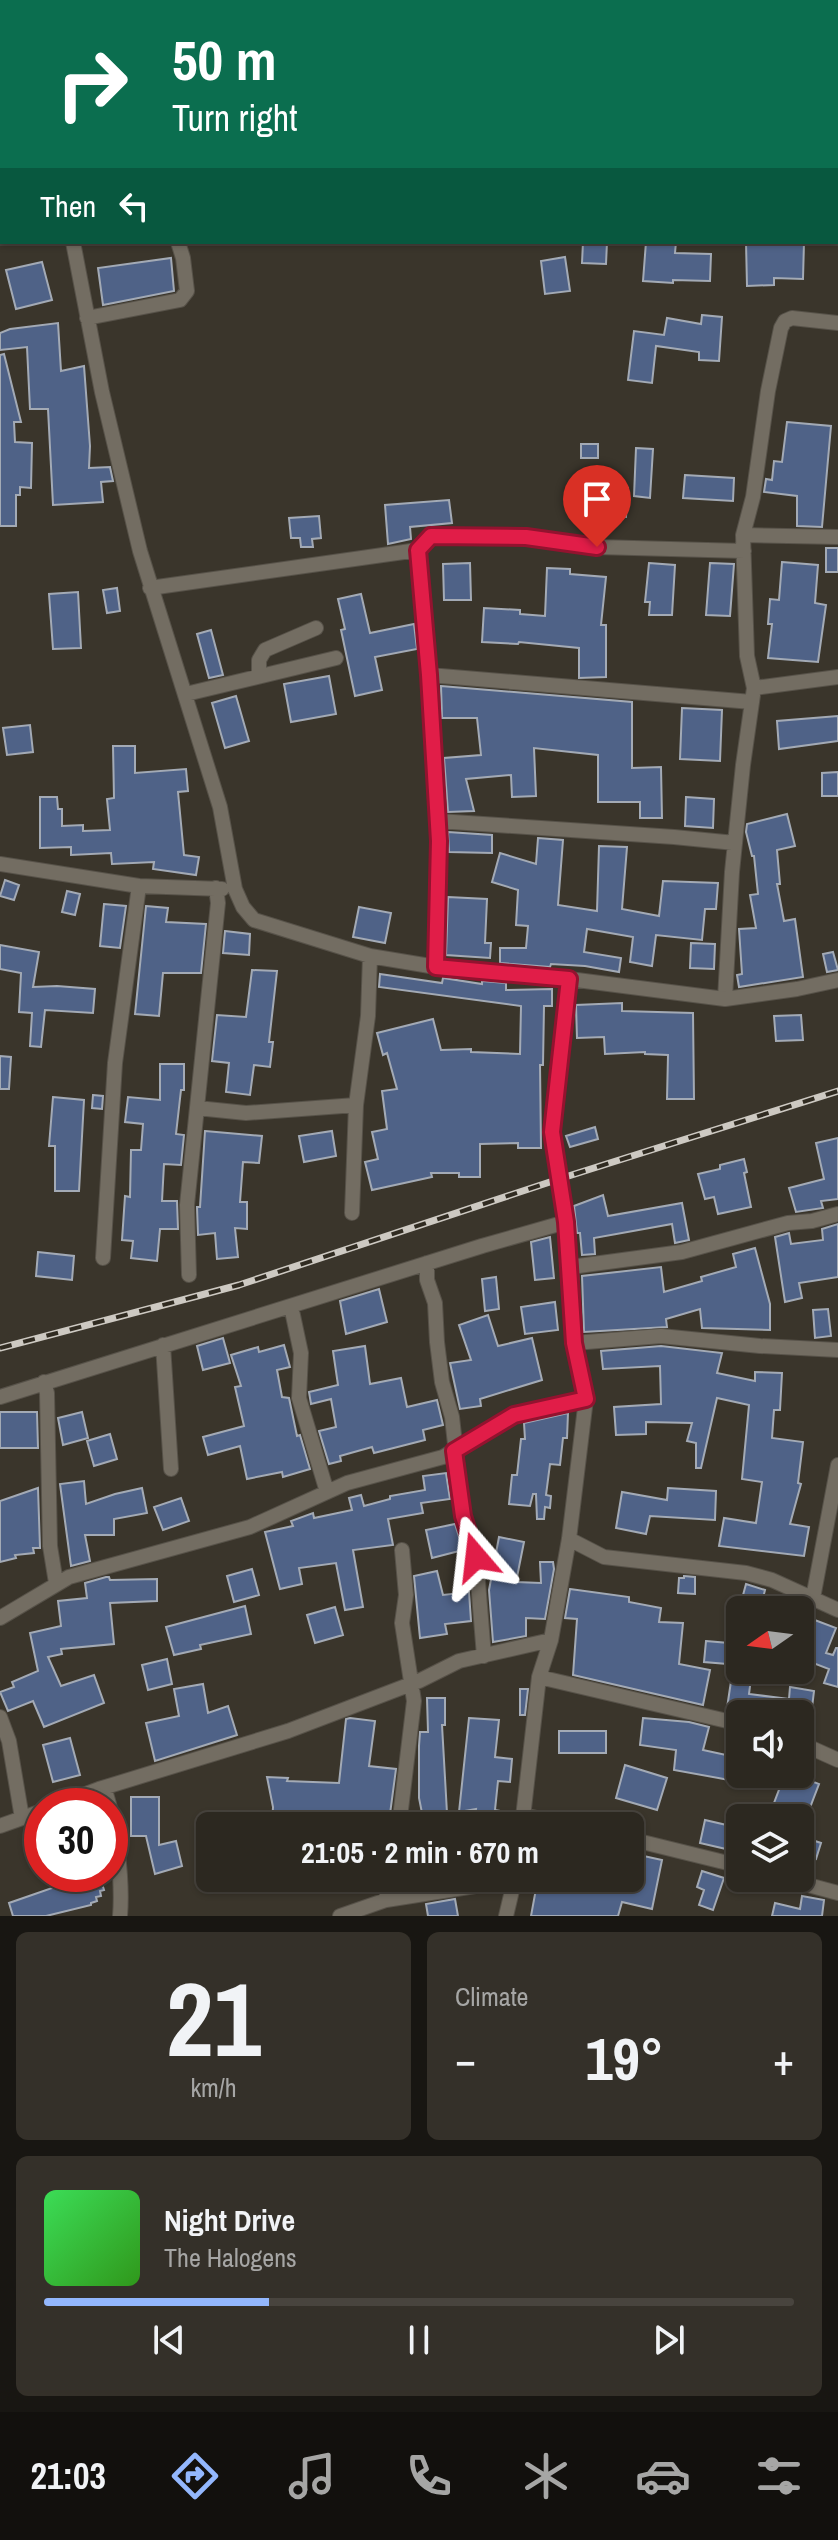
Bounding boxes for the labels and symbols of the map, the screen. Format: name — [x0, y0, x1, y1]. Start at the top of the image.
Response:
pin — [563, 465, 631, 547]
position arrow — [434, 1515, 518, 1599]
north arrow — [726, 1596, 814, 1684]
speed limit sign: 30 — [24, 1788, 128, 1892]

